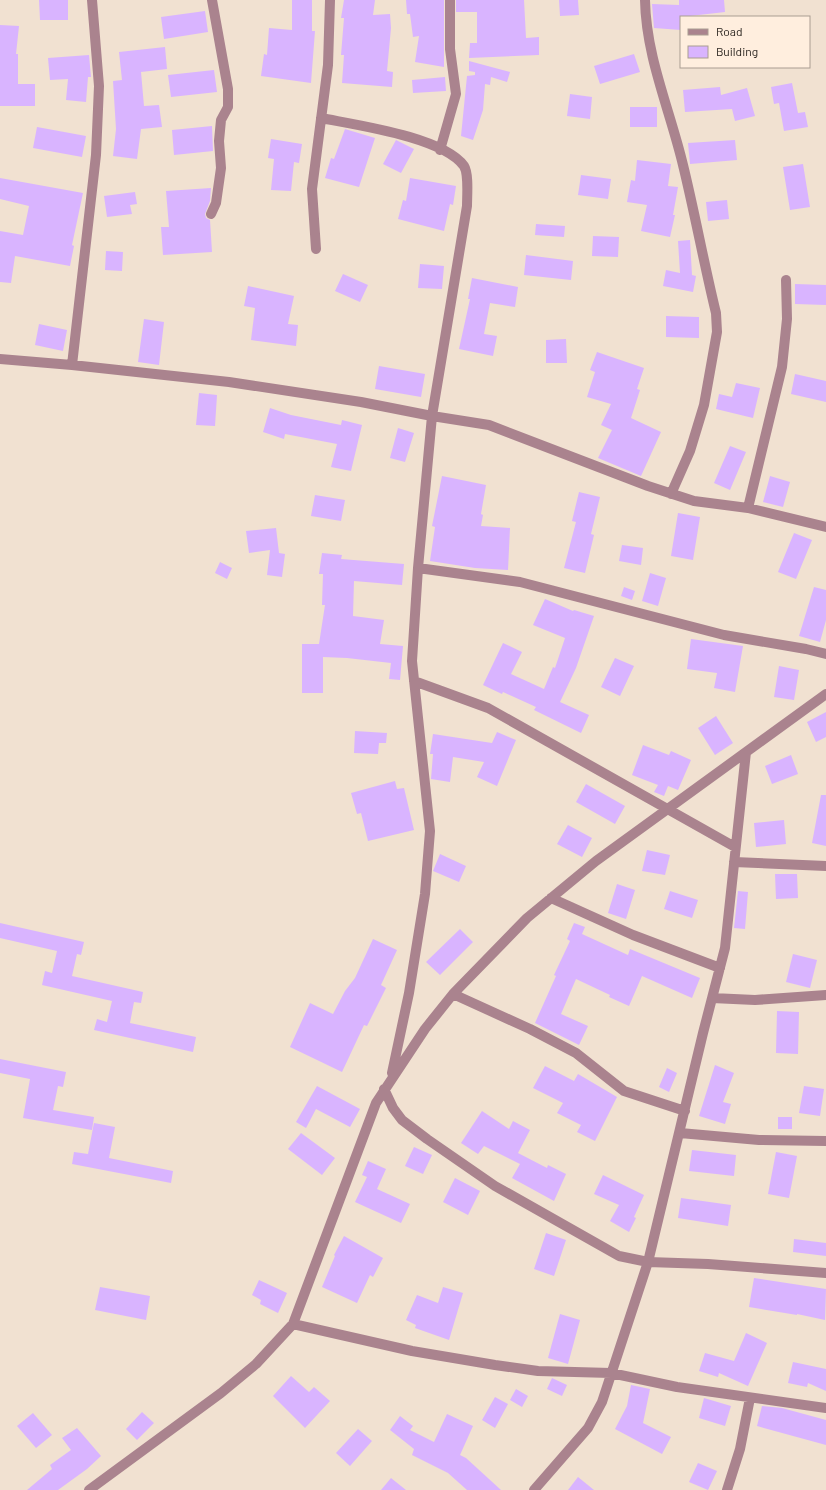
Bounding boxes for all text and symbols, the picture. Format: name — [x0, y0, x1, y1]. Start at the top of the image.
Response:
legend — [680, 16, 810, 68]
text: Road — [716, 24, 743, 38]
text: Building — [716, 44, 758, 58]

